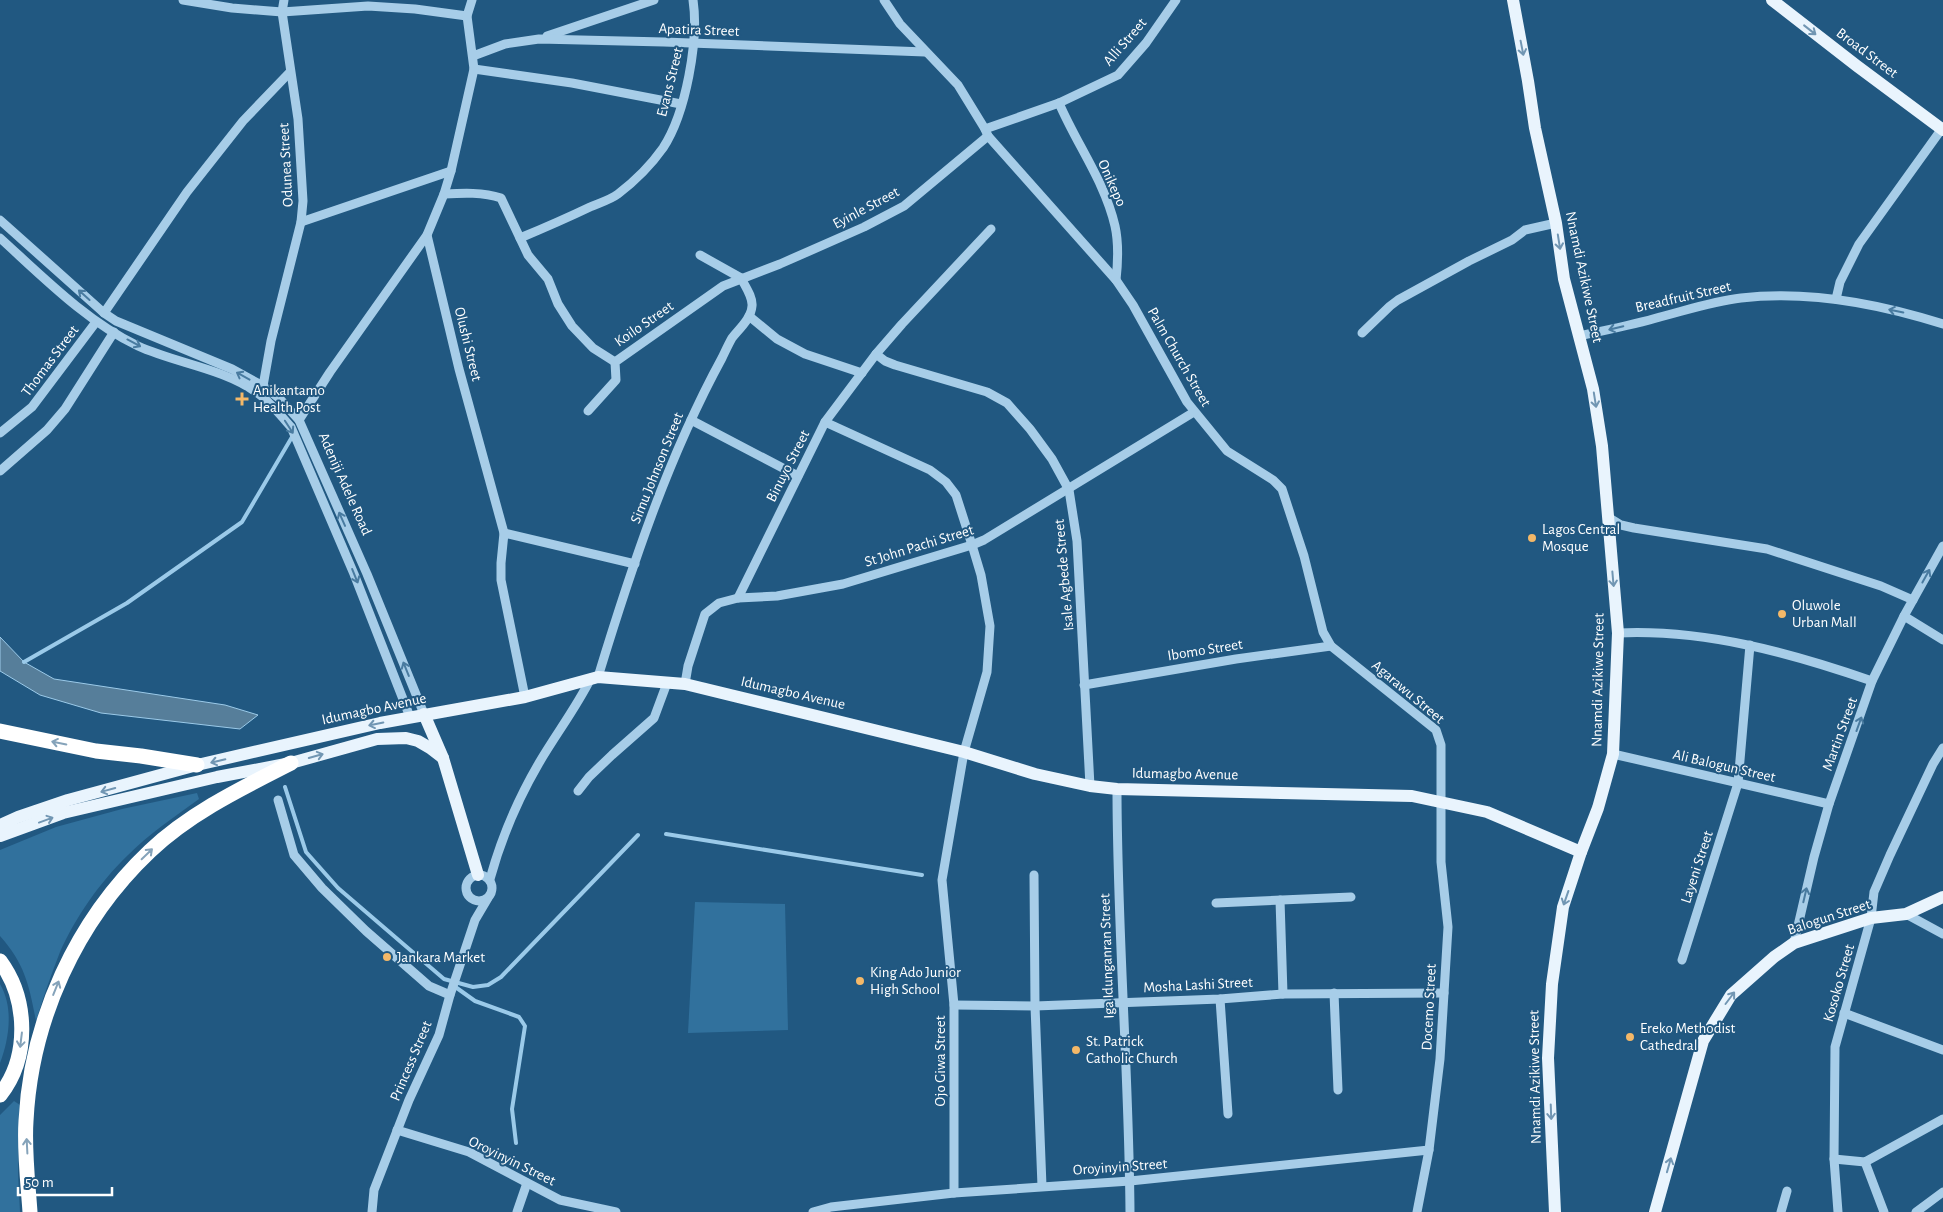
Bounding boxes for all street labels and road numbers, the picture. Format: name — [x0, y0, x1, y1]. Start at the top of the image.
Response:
street label: Alli Street — [1100, 15, 1150, 69]
street label: Apatira Street — [658, 21, 740, 39]
street label: Broad Street — [1834, 25, 1901, 81]
street label: Evans Street — [654, 46, 686, 118]
street label: Odunea Street — [276, 122, 296, 207]
street label: Onikepo — [1095, 157, 1129, 209]
street label: Eyinle Street — [830, 184, 902, 232]
street label: Nnamdi Azikiwe Street — [1563, 210, 1605, 344]
street label: Breadfruit Street — [1634, 279, 1732, 315]
street label: Koilo Street — [612, 298, 676, 350]
street label: Olushi Street — [452, 305, 484, 383]
street label: Palm Church Street — [1145, 305, 1214, 409]
street label: Thomas Street — [19, 323, 82, 399]
street label: Simu Johnson Street — [628, 410, 686, 526]
street label: Binuyo Street — [764, 428, 813, 504]
street label: Adeniji Adele Road — [316, 430, 374, 538]
street label: Isale Agbede Street — [1052, 518, 1076, 632]
street label: St John Pachi Street — [863, 522, 976, 570]
street label: Nnamdi Azikiwe Street — [1589, 613, 1607, 747]
street label: Ibomo Street — [1166, 637, 1244, 663]
street label: Agarawu Street — [1369, 657, 1447, 727]
street label: Idumagbo Avenue — [739, 674, 847, 712]
street label: Idumagbo Avenue — [320, 691, 428, 727]
street label: Martin Street — [1820, 695, 1860, 773]
street label: Ali Balogun Street — [1671, 747, 1777, 785]
street label: Idumagbo Avenue — [1132, 766, 1238, 782]
street label: Layeni Street — [1678, 829, 1716, 905]
street label: Iga Idunganran Street — [1097, 893, 1117, 1019]
street label: Balogun Street — [1786, 896, 1873, 937]
street label: Kosoko Street — [1821, 942, 1857, 1023]
street label: Docemo Street — [1419, 963, 1439, 1051]
street label: Mosha Lashi Street — [1143, 975, 1253, 995]
street label: Nnamdi Azikiwe Street — [1526, 1010, 1544, 1144]
street label: Ojo Giwa Street — [933, 1015, 948, 1107]
street label: Princess Street — [387, 1019, 435, 1103]
street label: Oroyinyin Street — [466, 1134, 558, 1189]
street label: Oroyinyin Street — [1072, 1156, 1168, 1178]

